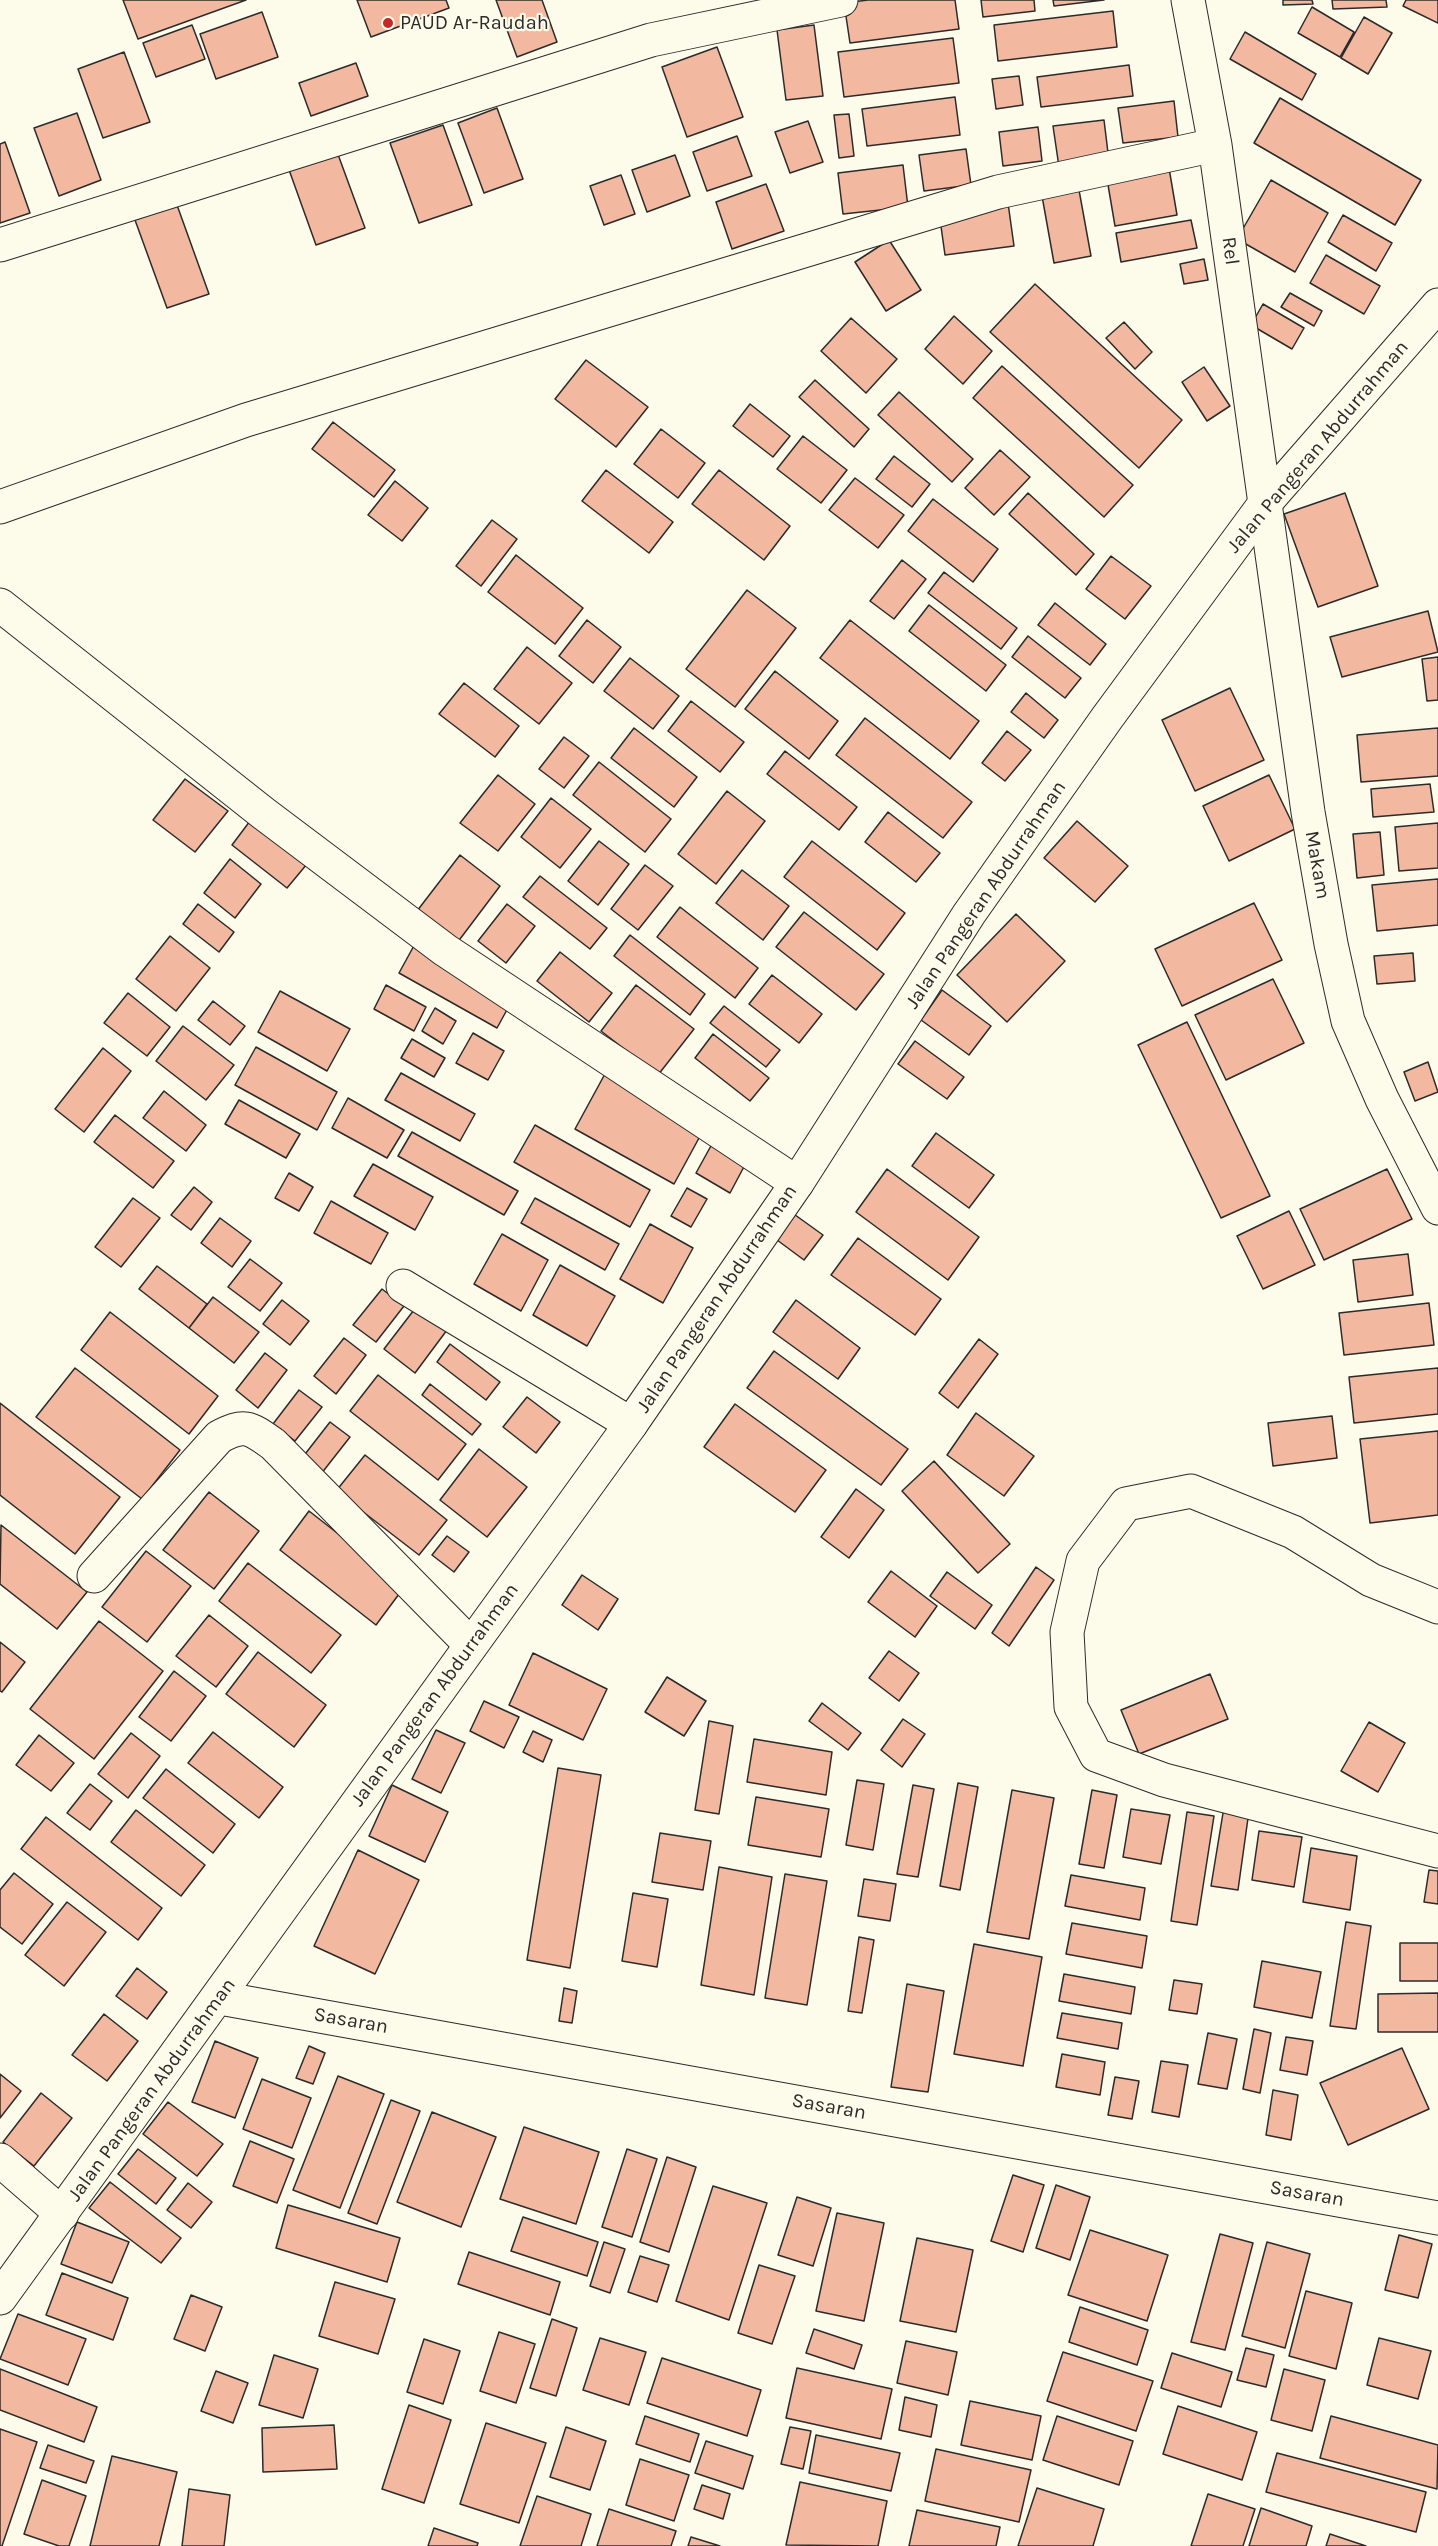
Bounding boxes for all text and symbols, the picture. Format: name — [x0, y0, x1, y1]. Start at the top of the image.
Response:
place label: PAUD Ar-Raudah — [400, 11, 549, 35]
marker: PAUD Ar-Raudah — [381, 16, 395, 30]
street label: Rel — [1216, 235, 1244, 267]
street label: Jalan Pangeran Abdurrahman — [1222, 336, 1414, 558]
street label: Jalan Pangeran Abdurrahman — [901, 776, 1071, 1014]
street label: Makam — [1299, 829, 1335, 901]
street label: Jalan Pangeran Abdurrahman — [632, 1180, 802, 1418]
street label: Jalan Pangeran Abdurrahman — [346, 1579, 524, 1811]
street label: Jalan Pangeran Abdurrahman — [63, 1974, 241, 2206]
street label: Sasaran — [312, 2003, 390, 2039]
street label: Sasaran — [790, 2089, 868, 2125]
street label: Sasaran — [1268, 2176, 1346, 2212]

